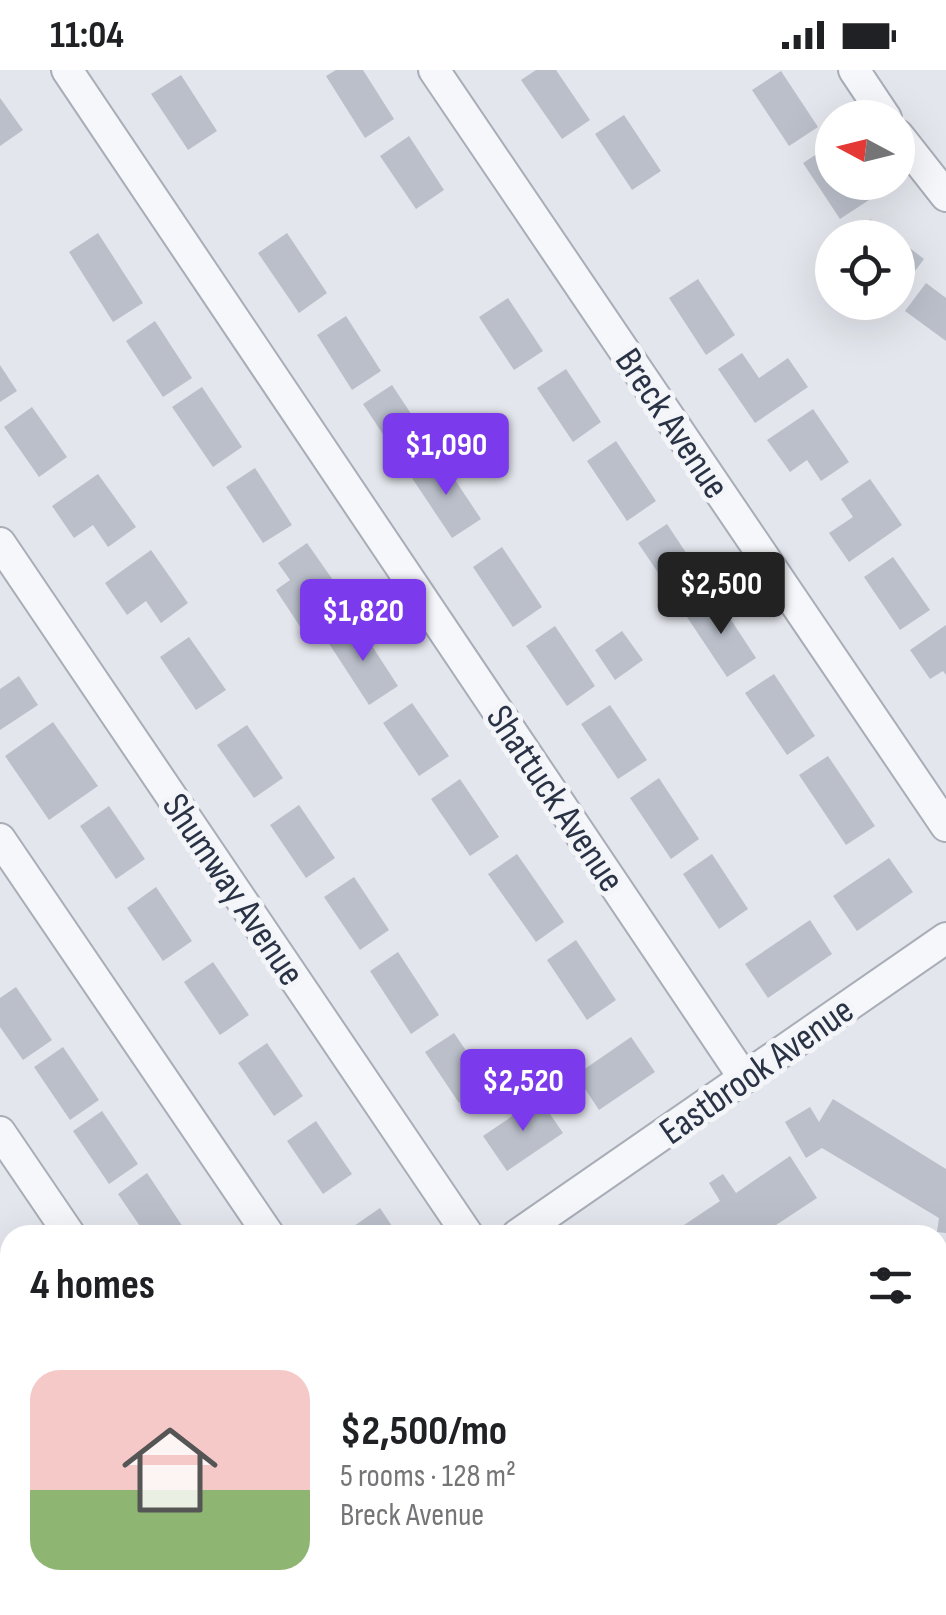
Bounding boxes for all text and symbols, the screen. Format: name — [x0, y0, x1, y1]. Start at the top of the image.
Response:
text: 11:04 — [50, 13, 124, 58]
north arrow — [815, 100, 915, 200]
map controls — [815, 100, 915, 320]
button: locate — [815, 220, 915, 320]
street label: Breck Avenue — [605, 340, 738, 507]
pin: $1,090 — [365, 413, 527, 498]
text: $1,090 — [405, 426, 487, 465]
pin: $2,500 — [640, 552, 802, 637]
text: $2,500 — [680, 565, 762, 604]
pin: $1,820 — [282, 579, 444, 664]
text: $1,820 — [322, 592, 404, 631]
street label: Shattuck Avenue — [476, 697, 633, 900]
street label: Shumway Avenue — [152, 785, 313, 994]
street label: Eastbrook Avenue — [651, 988, 862, 1154]
pin: $2,520 — [442, 1049, 604, 1134]
text: $2,520 — [482, 1062, 564, 1101]
icon: filters — [863, 1258, 918, 1313]
text: 4 homes — [30, 1260, 155, 1311]
text: $2,500/mo — [340, 1406, 507, 1457]
icon: home — [110, 1410, 230, 1530]
text: 5 rooms · 128 m² — [340, 1457, 516, 1496]
text: Breck Avenue — [340, 1496, 484, 1535]

